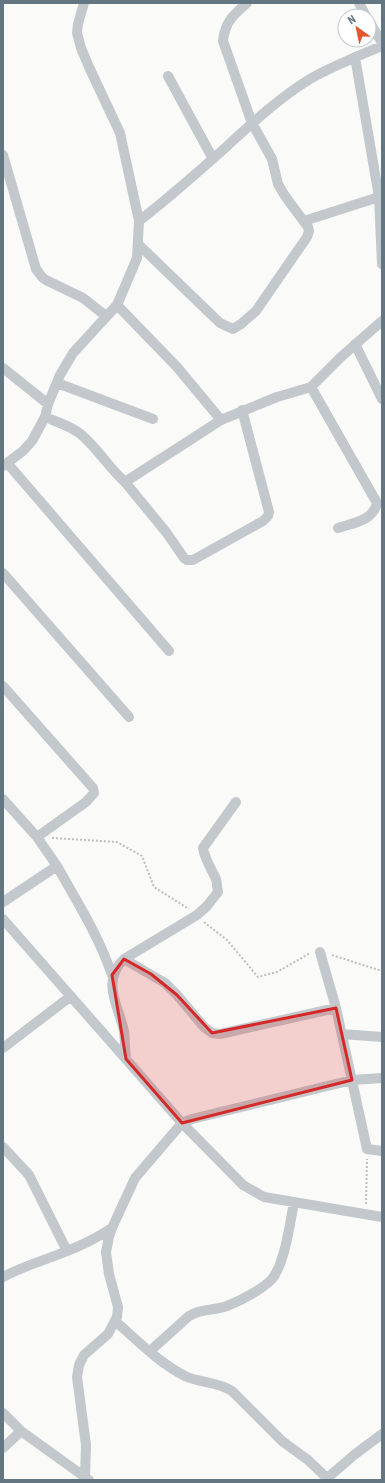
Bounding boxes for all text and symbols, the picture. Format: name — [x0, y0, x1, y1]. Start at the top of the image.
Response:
north arrow — [337, 8, 377, 48]
text: N — [345, 13, 358, 27]

